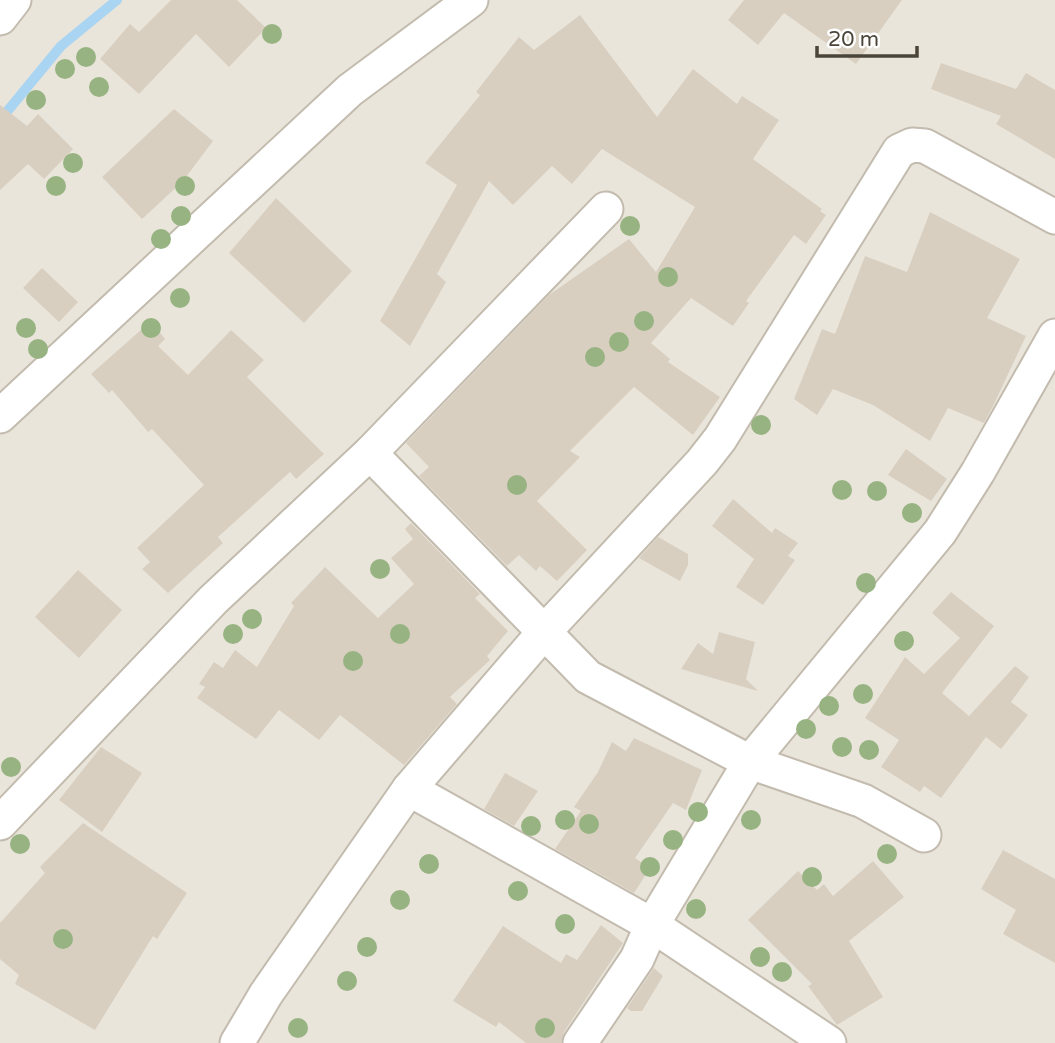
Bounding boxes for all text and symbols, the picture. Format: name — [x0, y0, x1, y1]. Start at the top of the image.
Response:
scale bar — [817, 14, 917, 58]
text: 20 m — [828, 27, 879, 52]

